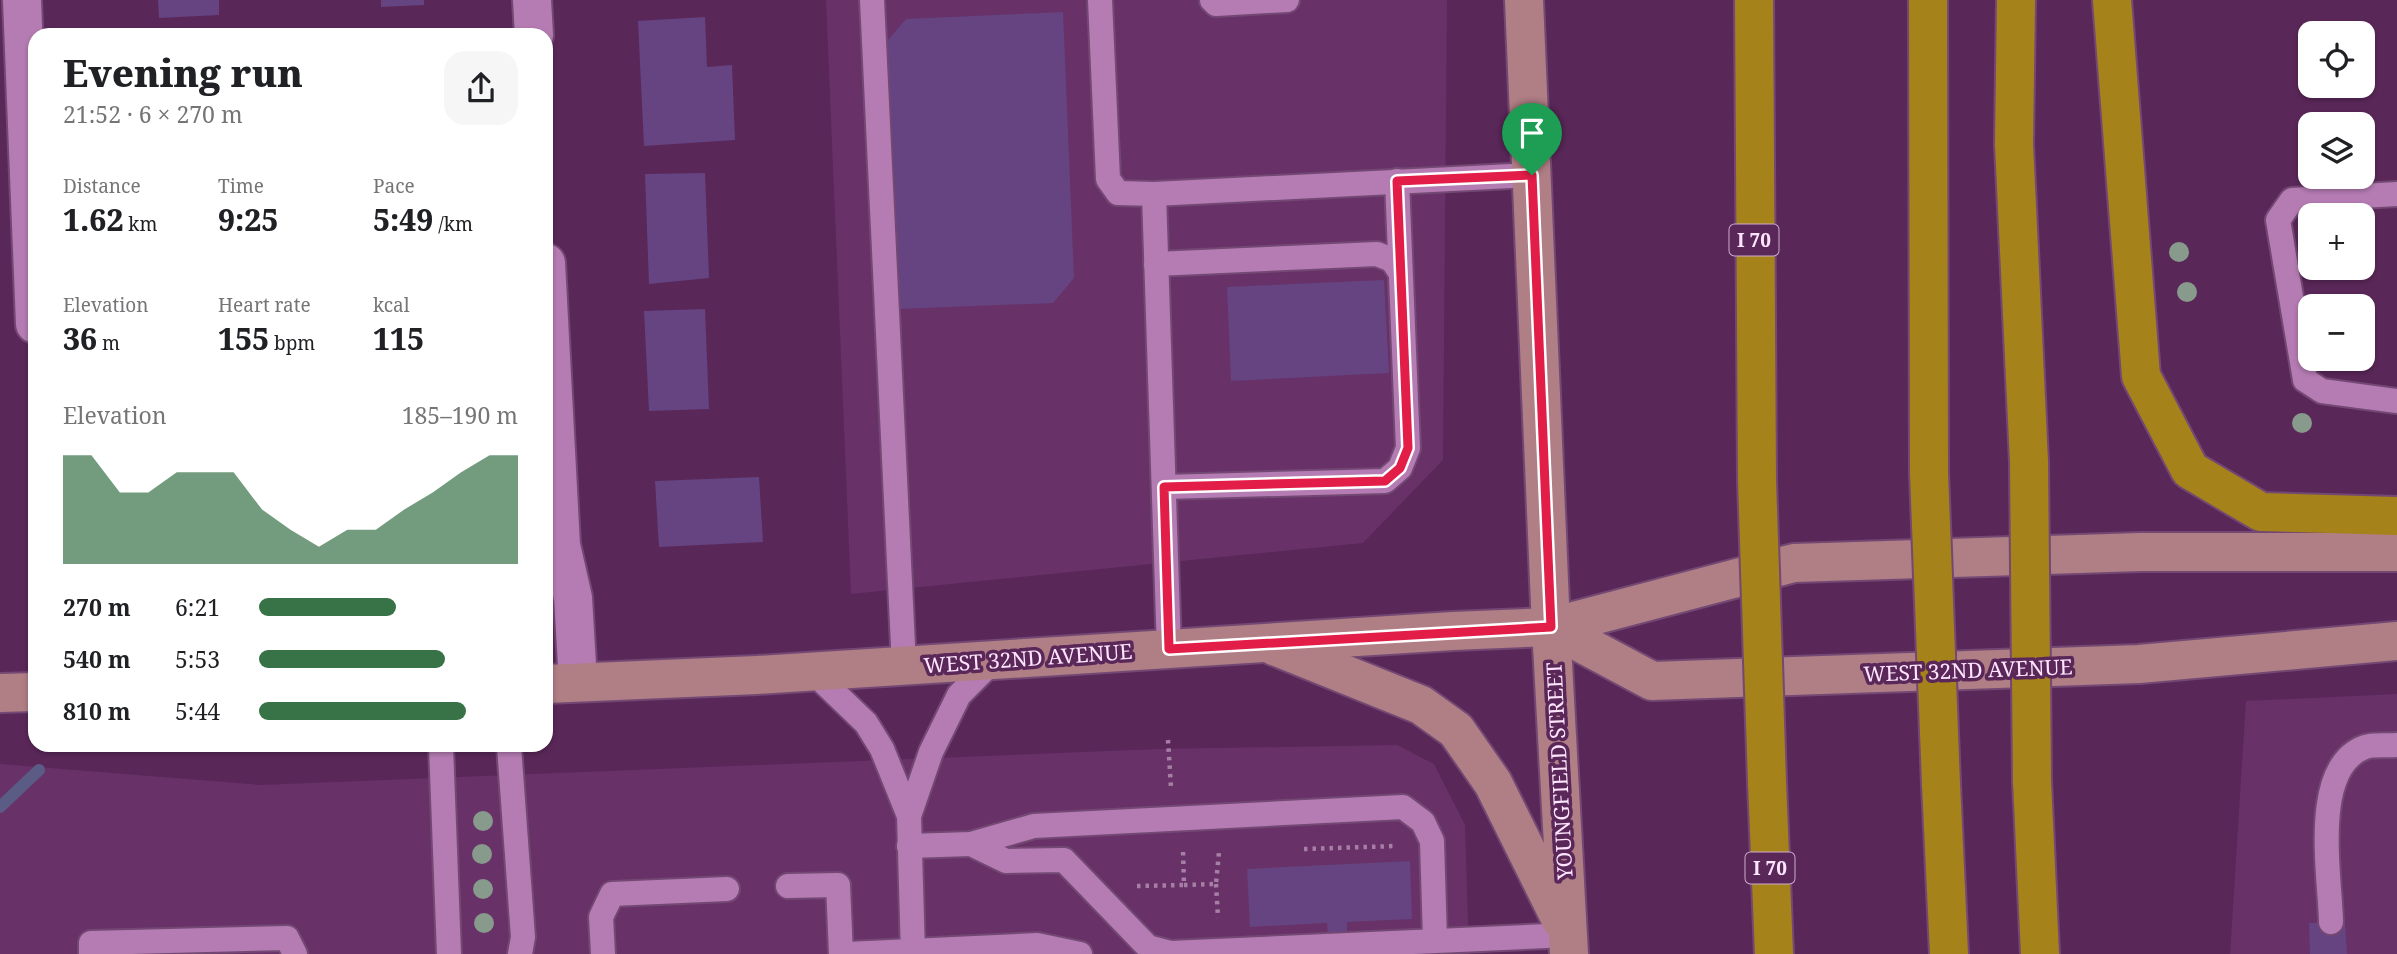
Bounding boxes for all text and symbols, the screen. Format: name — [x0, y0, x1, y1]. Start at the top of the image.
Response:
map controls — [2298, 21, 2375, 371]
button: locate — [2298, 21, 2375, 98]
text: Evening run — [63, 46, 303, 98]
button: share — [444, 51, 518, 125]
text: 21:52 · 6 × 270 m — [63, 98, 243, 130]
pin — [1502, 103, 1562, 175]
button: layers — [2298, 112, 2375, 189]
icon: arrive — [1513, 114, 1551, 152]
text: Distance — [63, 173, 141, 199]
text: Time — [218, 173, 264, 199]
text: Pace — [373, 173, 415, 199]
text: 1.62 — [63, 199, 123, 240]
text: 9:25 — [218, 199, 278, 240]
text: 5:49 — [373, 199, 433, 240]
button: + — [2298, 203, 2375, 280]
text: km — [123, 211, 157, 237]
text: /km — [433, 211, 473, 237]
road number: I 70 — [1730, 224, 1778, 256]
text: Elevation — [63, 292, 149, 318]
text: Heart rate — [218, 292, 311, 318]
text: kcal — [373, 292, 410, 318]
button: − — [2298, 294, 2375, 371]
text: 36 — [63, 318, 97, 359]
text: 155 — [218, 318, 269, 359]
text: 115 — [373, 318, 424, 359]
text: m — [97, 330, 120, 356]
text: bpm — [269, 330, 315, 356]
text: Elevation — [63, 399, 167, 431]
text: 185–190 m — [402, 399, 518, 431]
text: 270 m — [63, 591, 131, 623]
text: 6:21 — [175, 591, 220, 623]
street label: WEST 32ND AVENUE — [923, 637, 1133, 679]
text: 540 m — [63, 643, 131, 675]
text: 5:53 — [175, 643, 220, 675]
street label: WEST 32ND AVENUE — [1863, 652, 2073, 688]
street label: YOUNGFIELD STREET — [1539, 661, 1579, 882]
text: 810 m — [63, 695, 131, 727]
text: 5:44 — [175, 695, 220, 727]
road number: I 70 — [1746, 852, 1795, 884]

